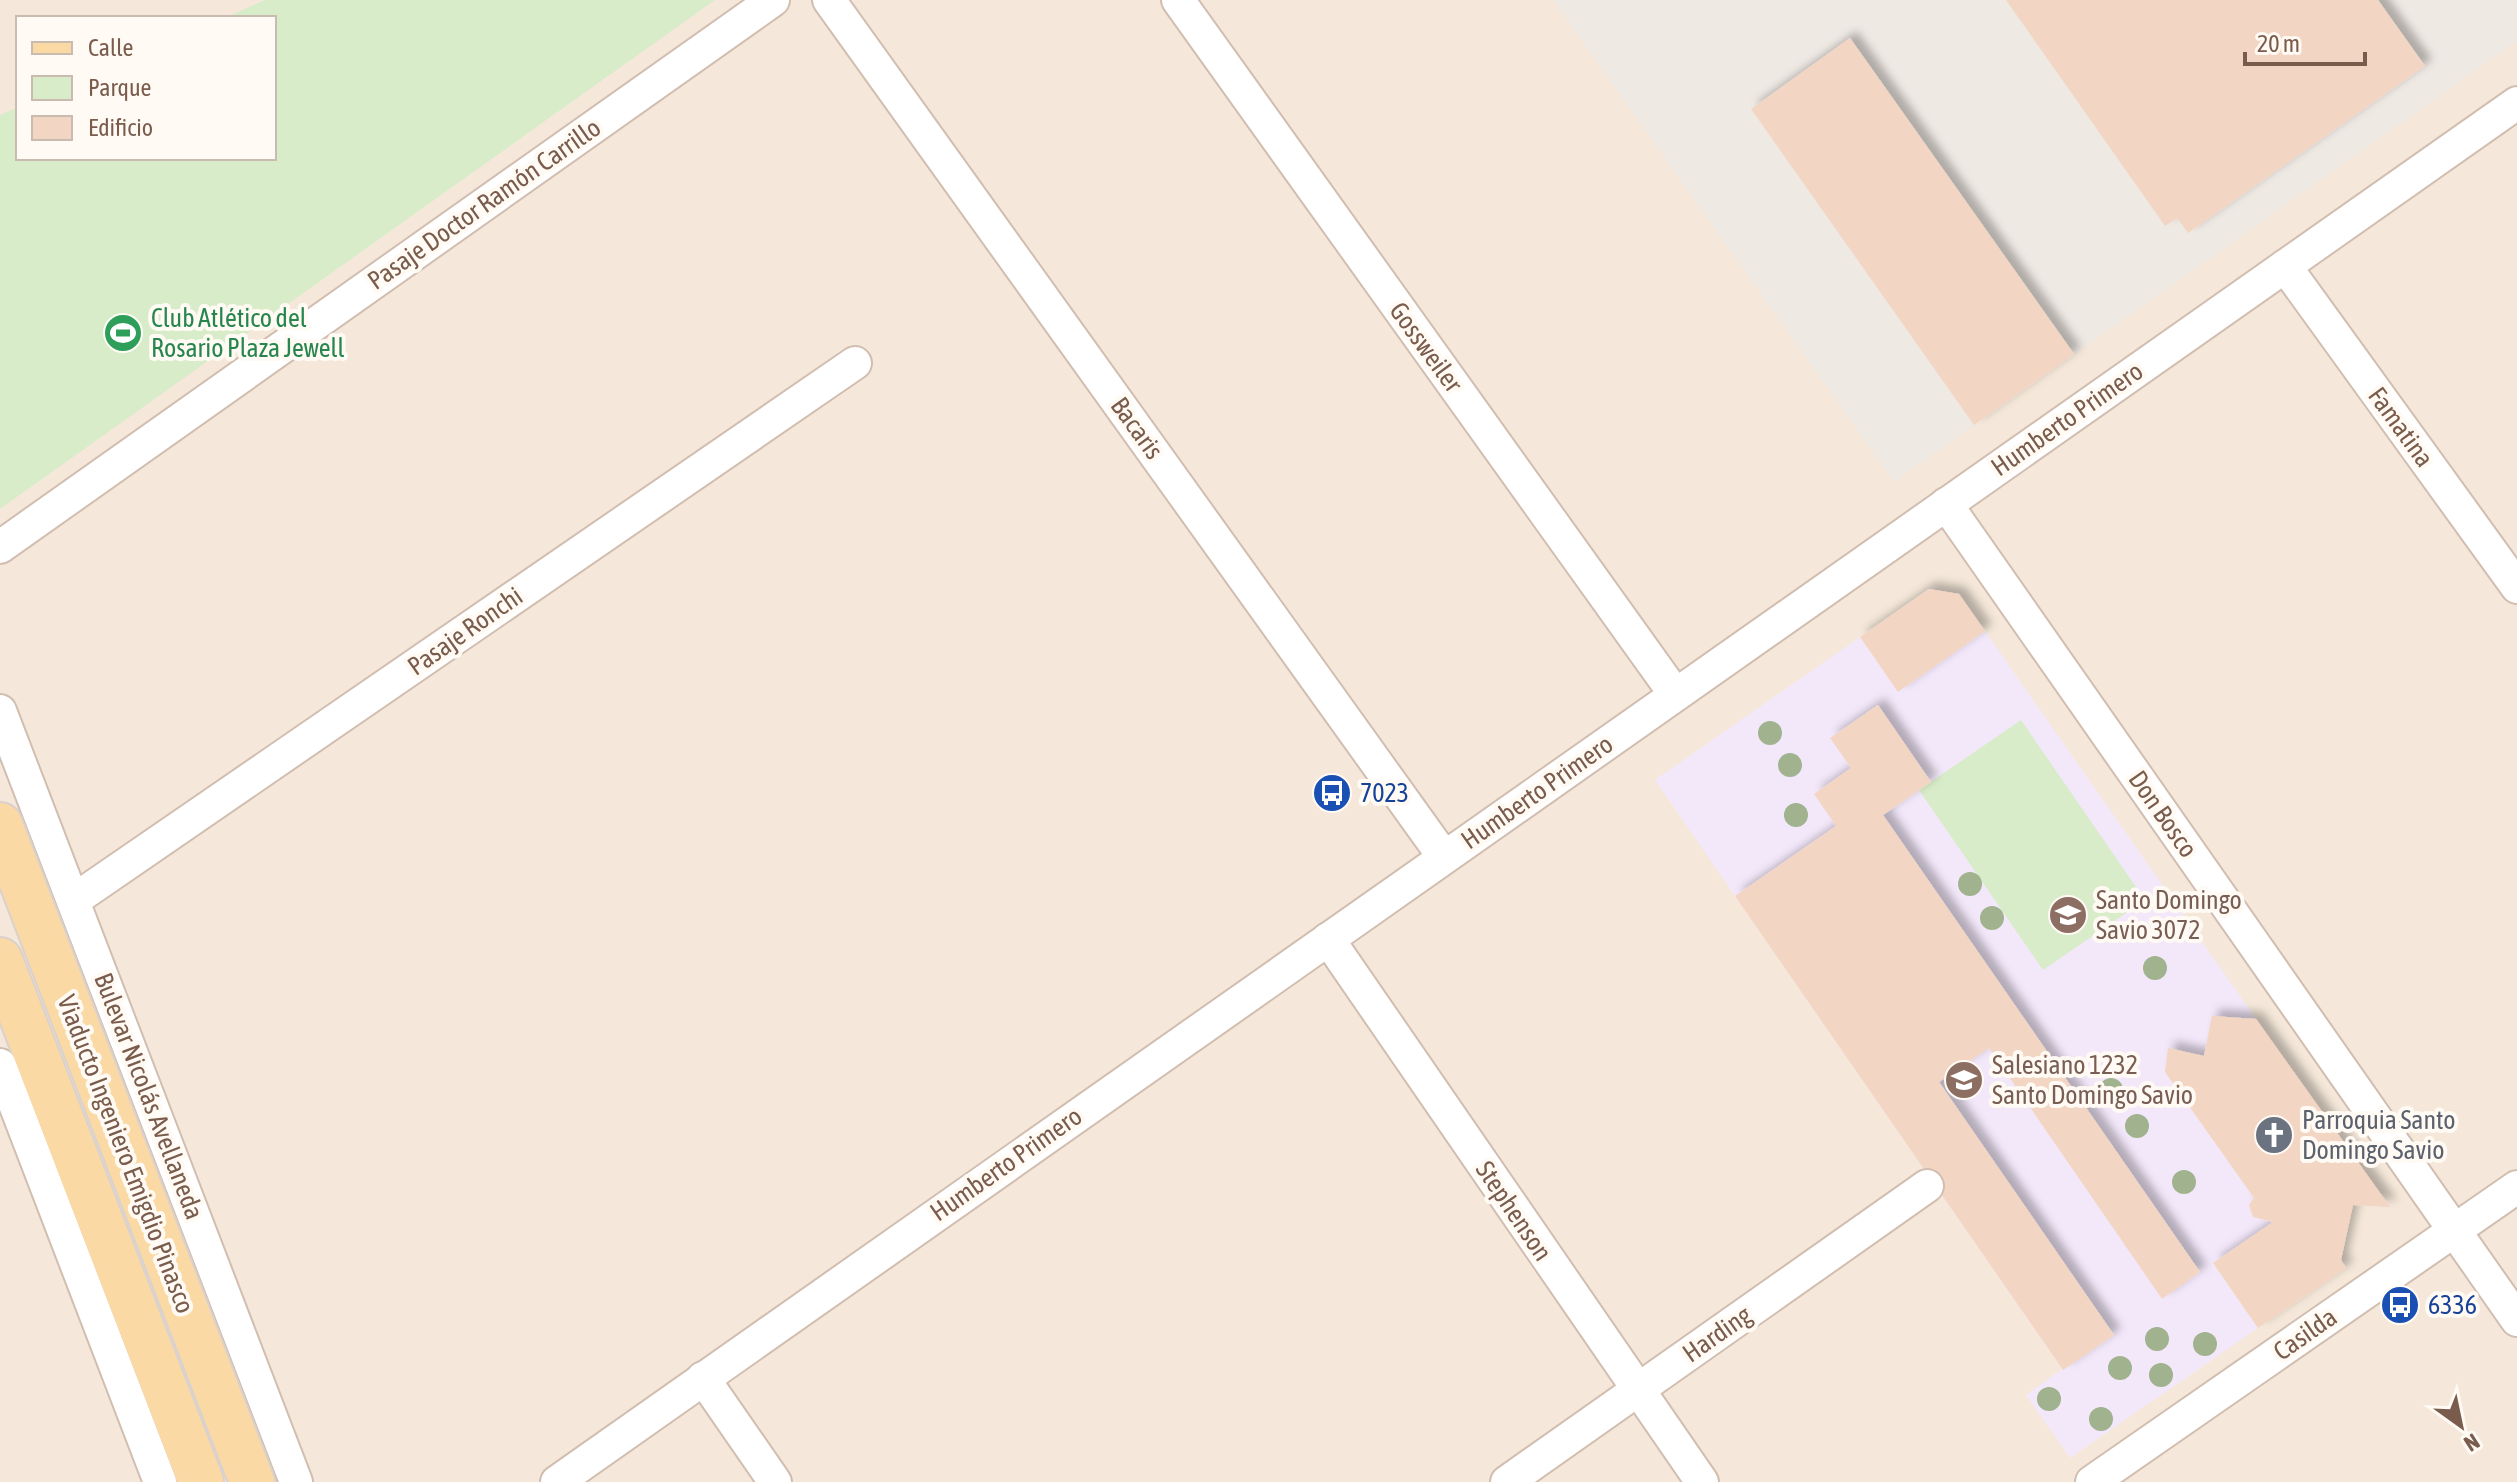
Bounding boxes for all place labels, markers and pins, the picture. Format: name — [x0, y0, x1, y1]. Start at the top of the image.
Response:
place label: Club Atlético del Rosario Plaza Jewell — [151, 303, 344, 363]
sports icon: Club Atlético del Rosario Plaza Jewell — [102, 312, 144, 354]
bus stop icon: 7023 — [1311, 772, 1353, 814]
place label: 7023 — [1360, 778, 1409, 808]
place label: Santo Domingo Savio 3072 — [2096, 885, 2242, 945]
school or university icon: Santo Domingo Savio 3072 — [2047, 894, 2089, 936]
place label: Salesiano 1232 Santo Domingo Savio — [1992, 1050, 2193, 1110]
school or university icon: Salesiano 1232 Santo Domingo Savio — [1943, 1059, 1985, 1101]
place label: Parroquia Santo Domingo Savio — [2302, 1105, 2455, 1165]
church icon: Parroquia Santo Domingo Savio — [2253, 1114, 2295, 1156]
bus stop icon: 6336 — [2379, 1284, 2421, 1326]
place label: 6336 — [2428, 1290, 2477, 1320]

